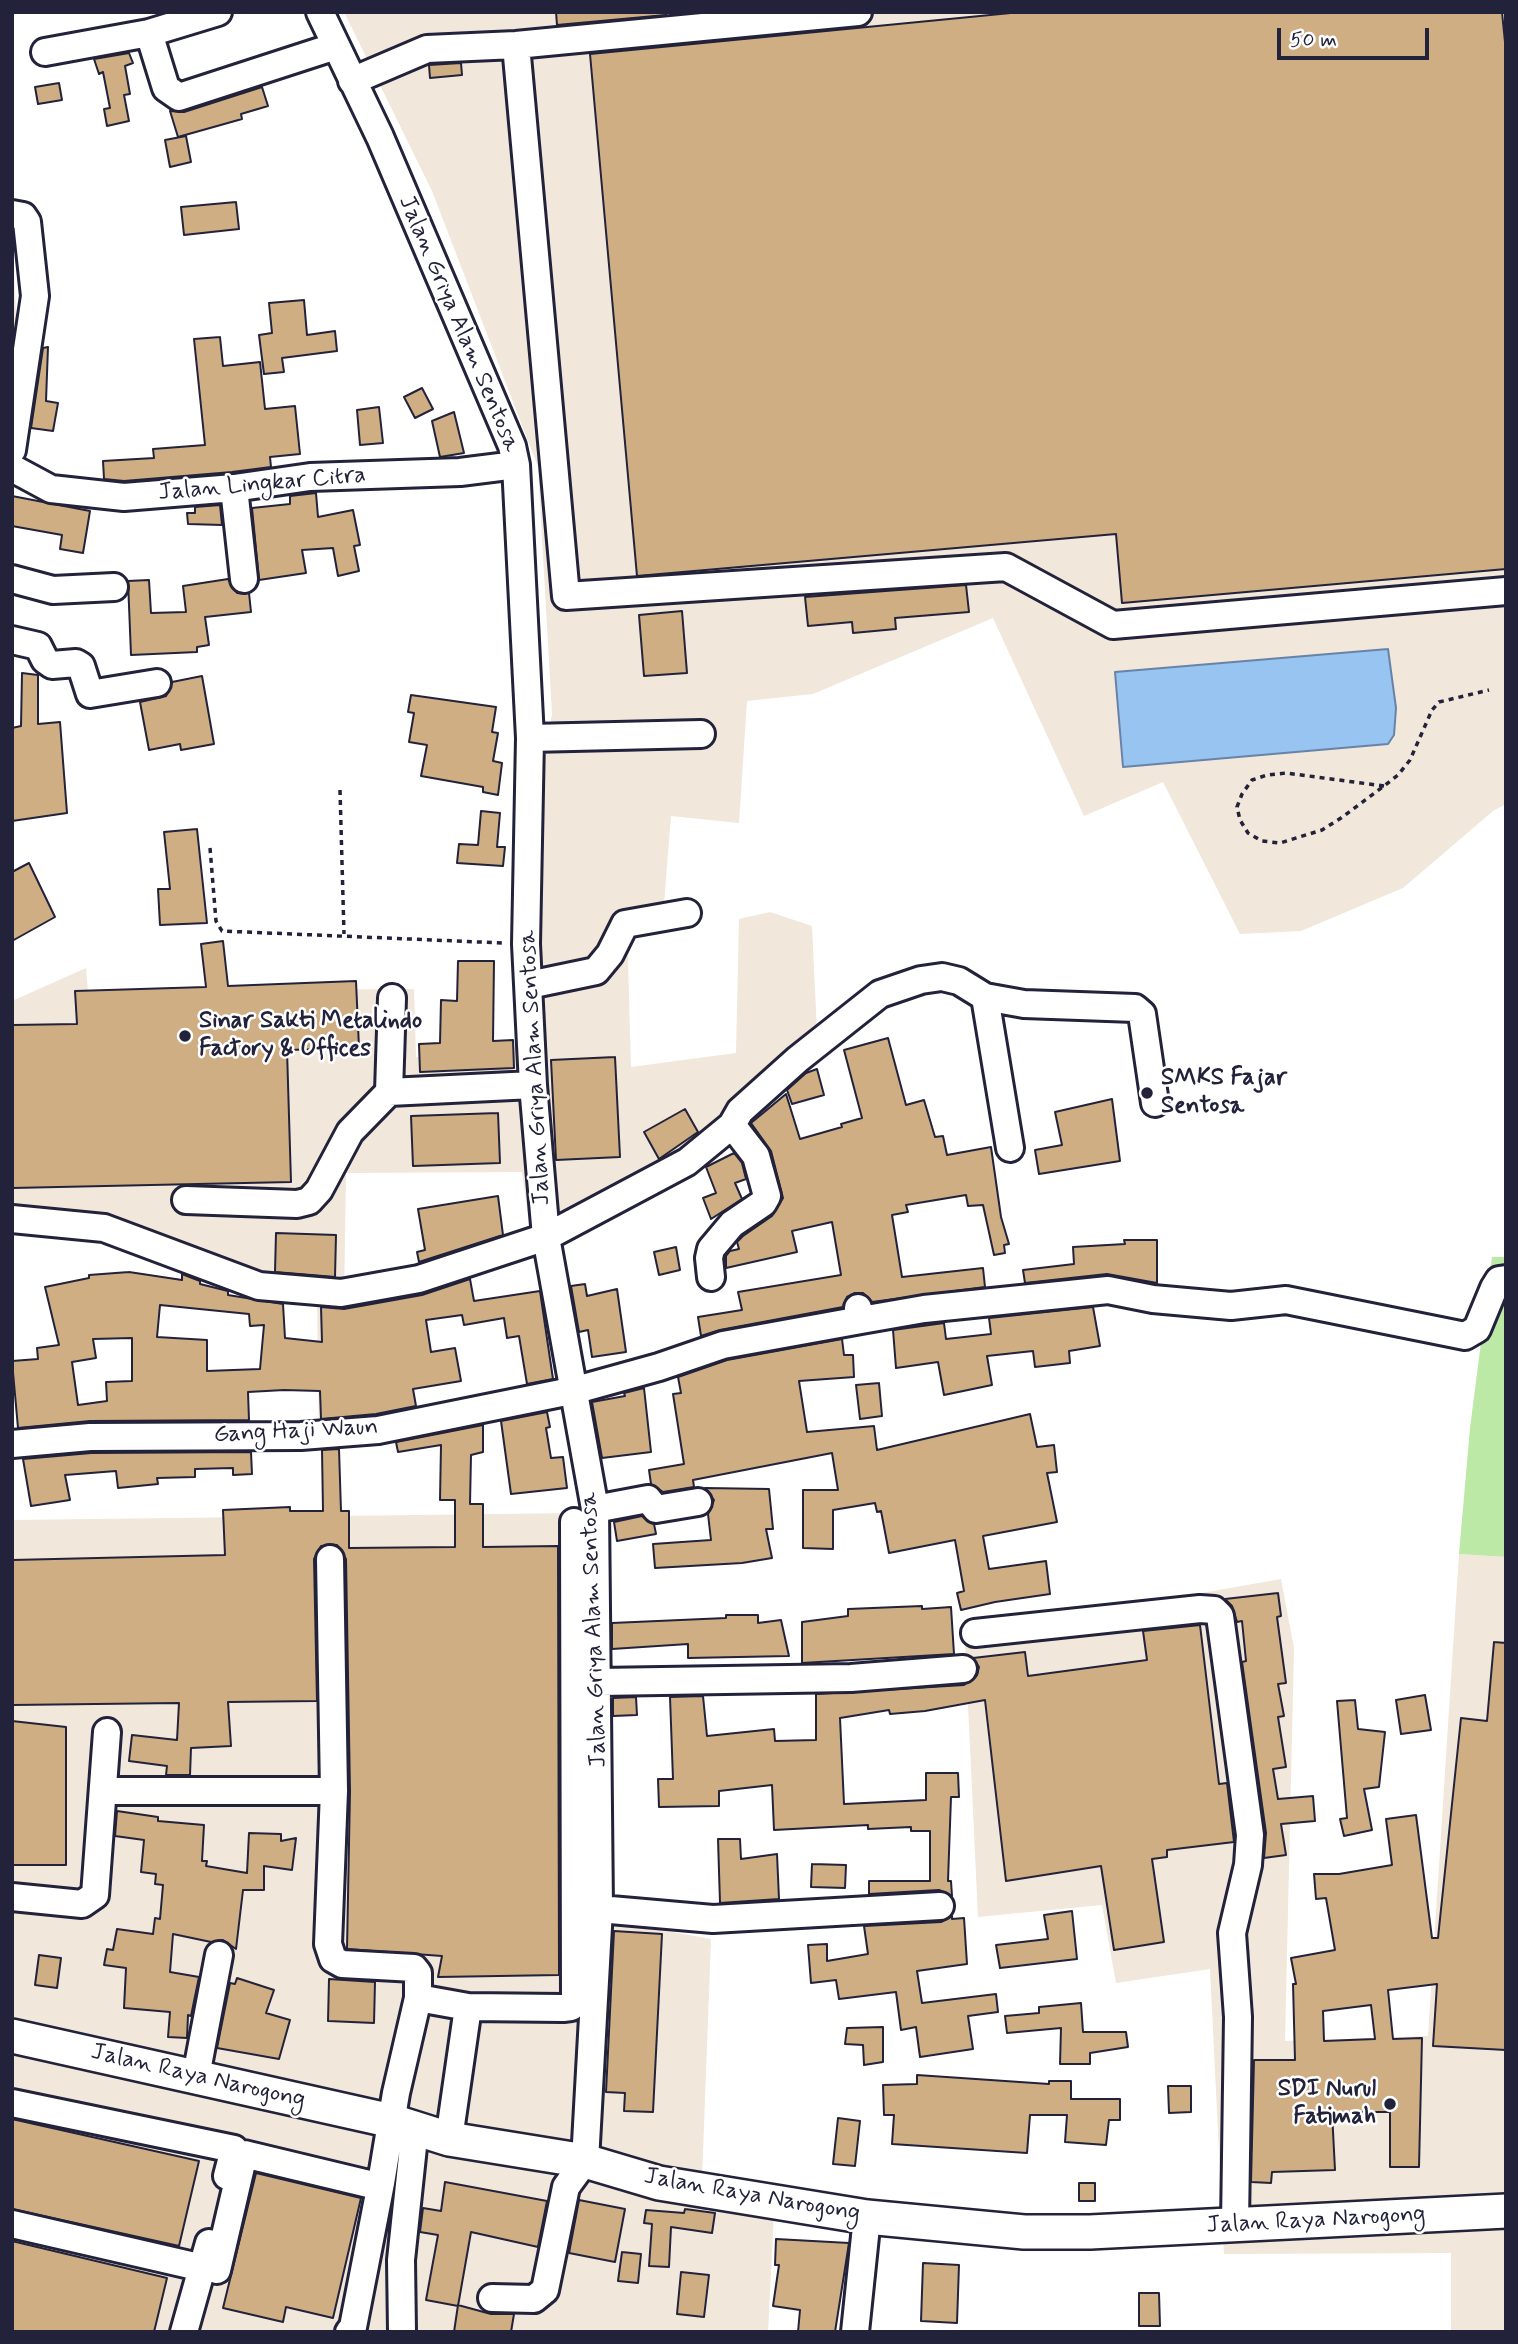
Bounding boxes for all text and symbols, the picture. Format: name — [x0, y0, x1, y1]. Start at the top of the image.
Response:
scale bar — [1280, 14, 1432, 58]
text: 50 m — [1290, 26, 1337, 54]
street label: Jalan Griya Alam Sentosa — [391, 192, 525, 456]
street label: Jalan Lingkar Citra — [157, 462, 367, 508]
street label: Jalan Griya Alam Sentosa — [514, 930, 558, 1206]
place label: Sinar Sakti Metalindo Factory & Offices — [199, 1008, 422, 1064]
marker: Sinar Sakti Metalindo Factory & Offices — [177, 1028, 193, 1044]
place label: SMKS Fajar Sentosa — [1161, 1065, 1287, 1121]
marker: SMKS Fajar Sentosa — [1139, 1085, 1155, 1101]
street label: Gang Haji Waun — [213, 1413, 379, 1451]
street label: Jalan Griya Alam Sentosa — [576, 1492, 614, 1768]
street label: Jalan Raya Narogong — [88, 2038, 308, 2116]
place label: SDI Nurul Fatimah — [1278, 2076, 1376, 2132]
marker: SDI Nurul Fatimah — [1382, 2096, 1398, 2112]
street label: Jalan Raya Narogong — [642, 2163, 862, 2229]
street label: Jalan Raya Narogong — [1206, 2201, 1426, 2241]

